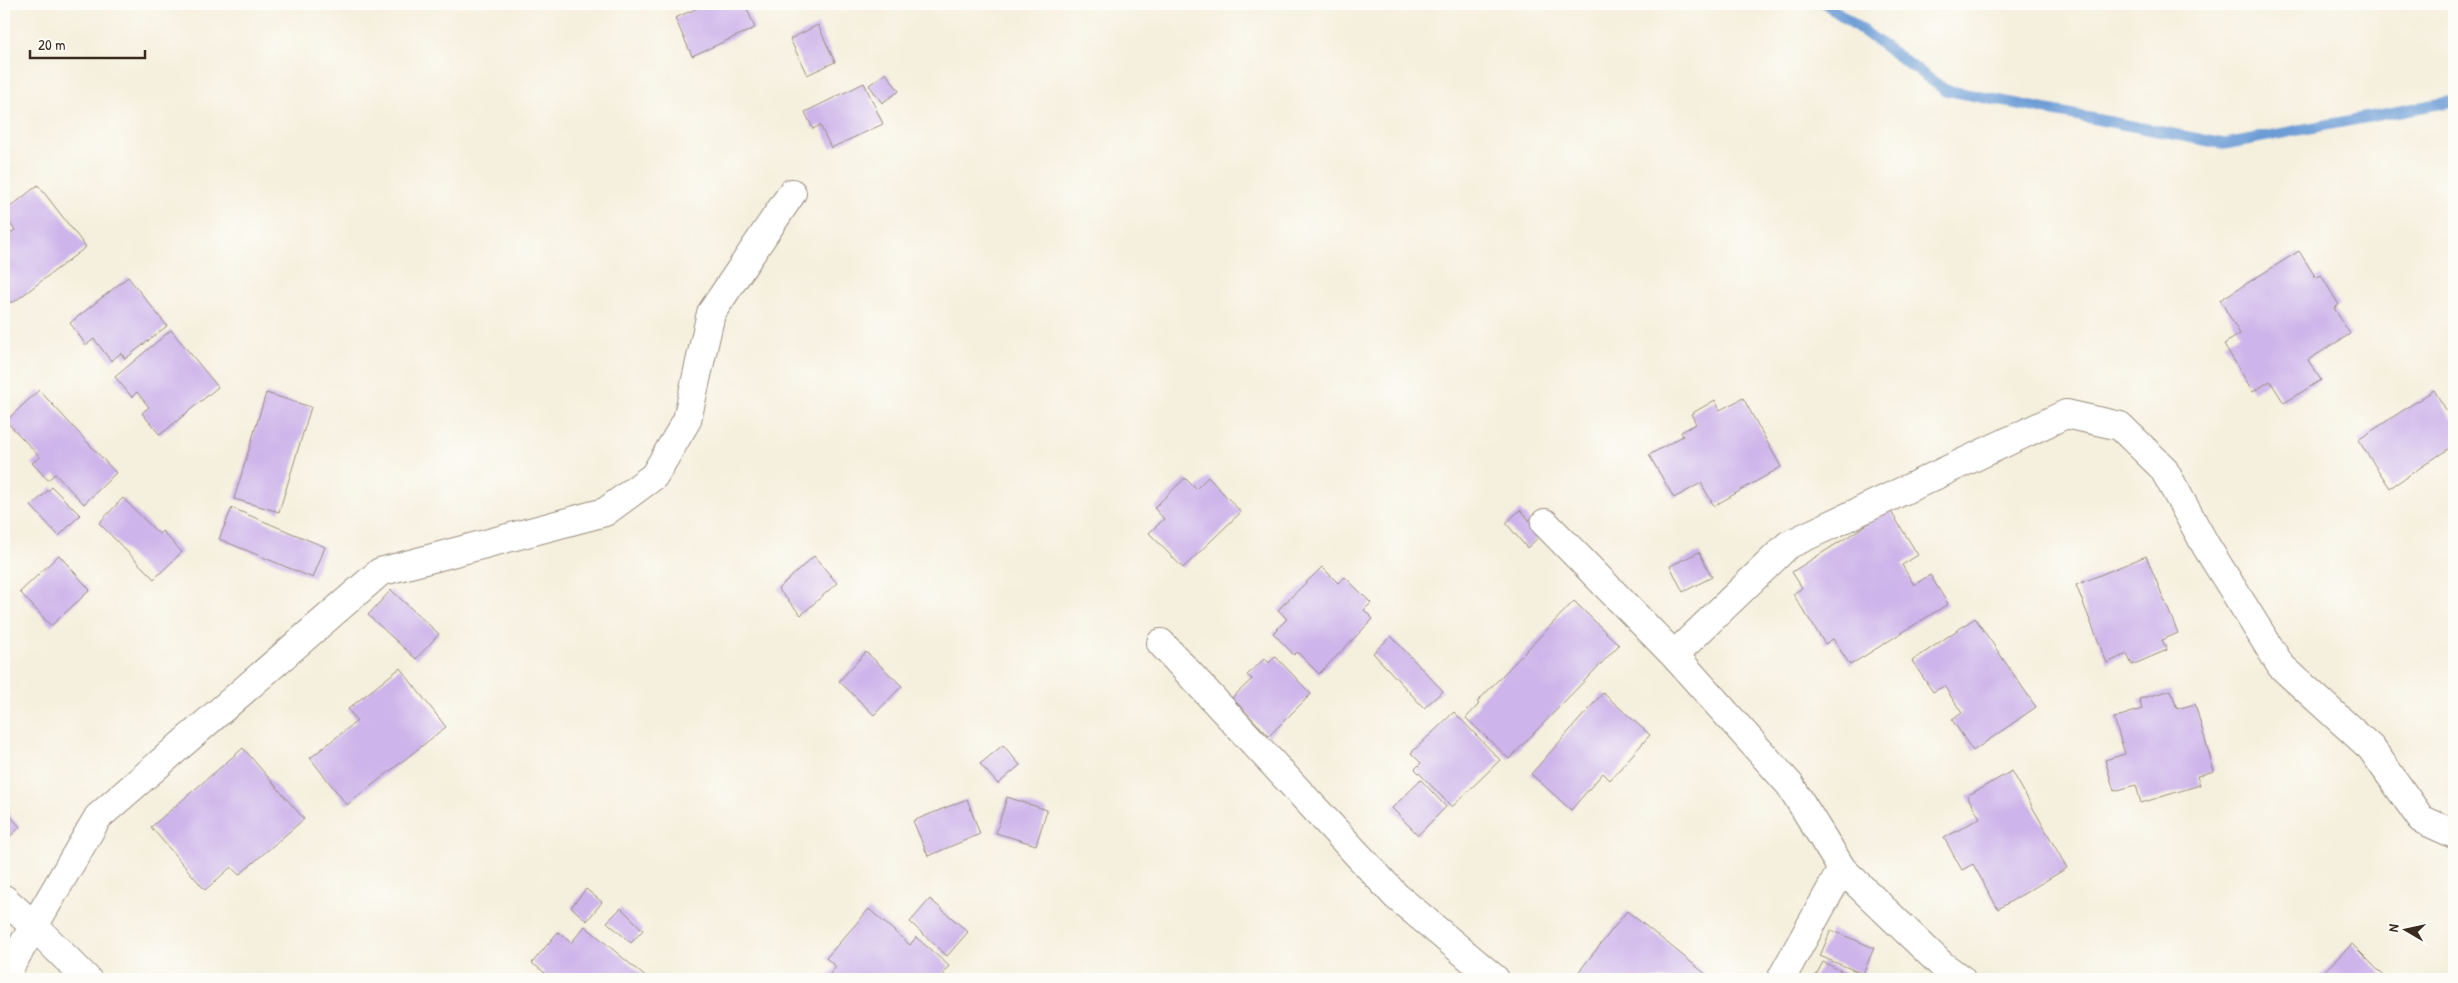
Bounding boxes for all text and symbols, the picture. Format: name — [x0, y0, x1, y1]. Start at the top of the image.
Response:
scale bar — [30, 28, 145, 60]
text: 20 m — [38, 34, 65, 55]
north arrow — [2380, 906, 2430, 956]
text: N — [2383, 922, 2403, 933]

